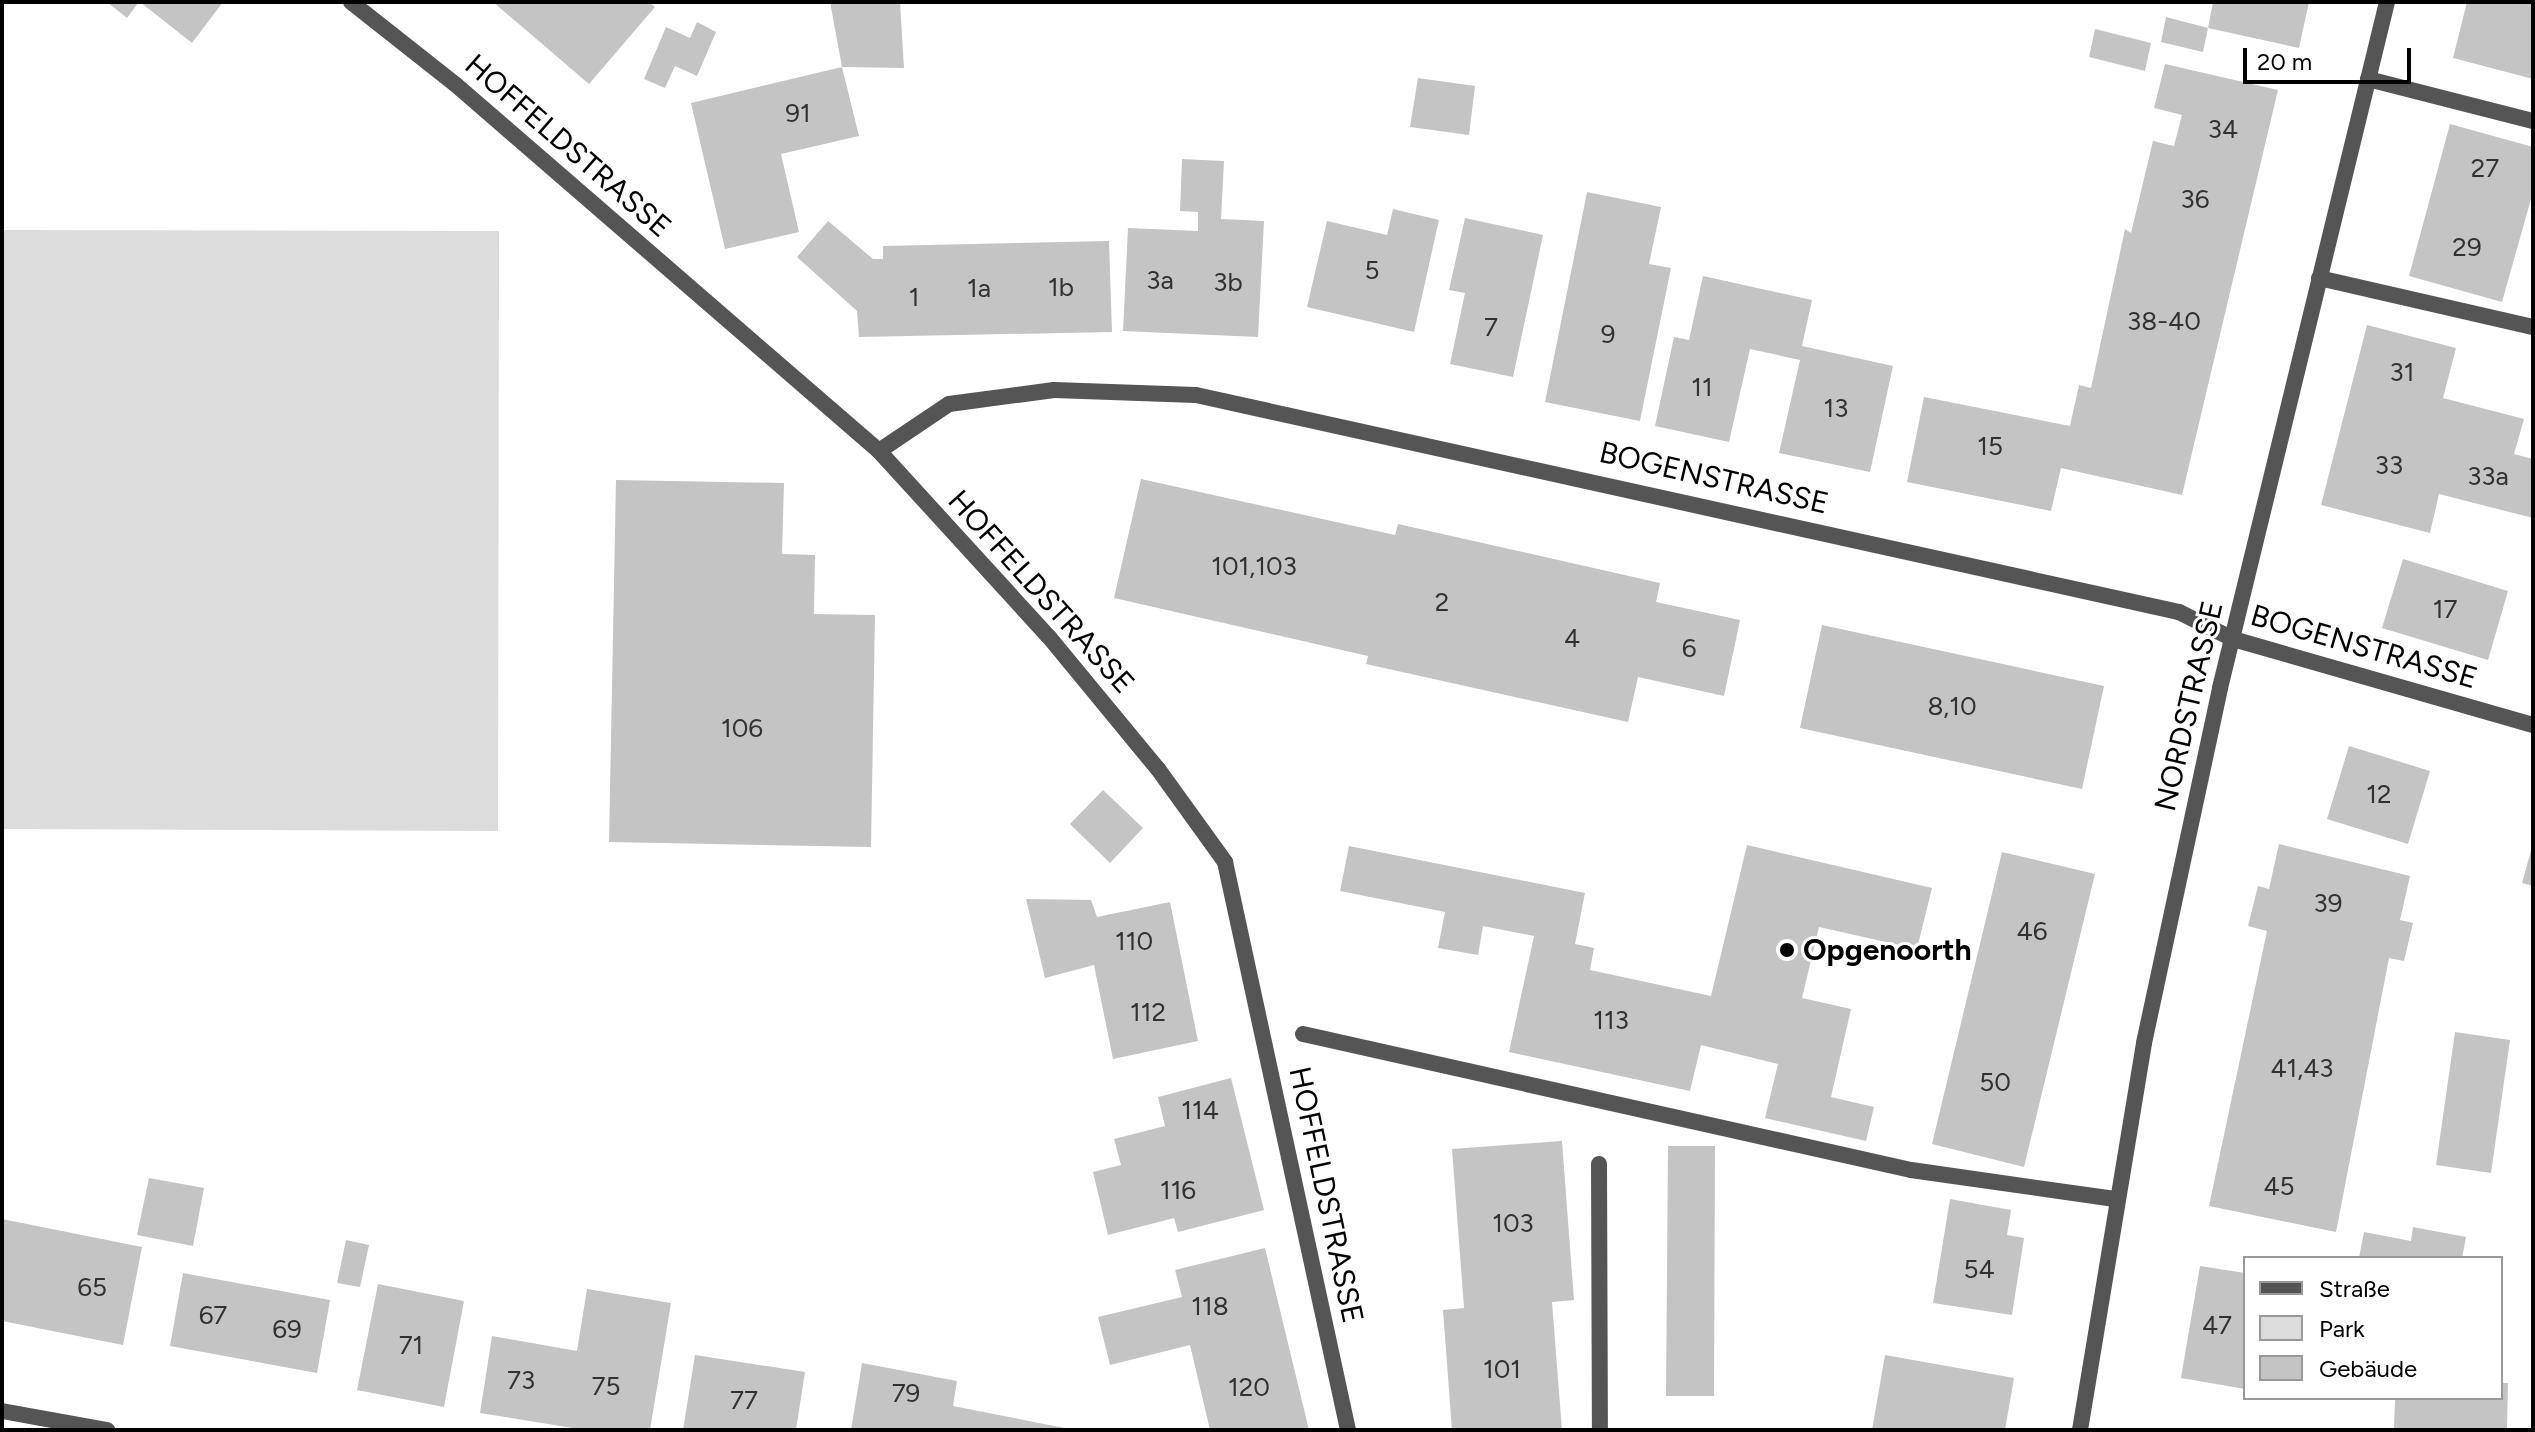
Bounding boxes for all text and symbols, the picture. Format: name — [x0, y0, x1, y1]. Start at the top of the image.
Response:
scale bar — [2247, 32, 2415, 82]
street label: HOFFELDSTRASSE — [458, 47, 678, 245]
text: 20 m — [2257, 47, 2312, 76]
house number: 91 — [785, 98, 811, 130]
house number: 34 — [2208, 114, 2238, 146]
house number: 27 — [2471, 153, 2499, 185]
house number: 36 — [2181, 184, 2209, 216]
house number: 29 — [2452, 232, 2482, 264]
house number: 5 — [1365, 255, 1379, 287]
house number: 3a — [1146, 265, 1174, 297]
house number: 3b — [1213, 267, 1243, 299]
house number: 1b — [1048, 272, 1074, 304]
house number: 1a — [967, 273, 991, 305]
house number: 1 — [909, 282, 919, 314]
house number: 38-40 — [2127, 306, 2201, 338]
house number: 7 — [1484, 312, 1498, 344]
house number: 9 — [1601, 319, 1615, 351]
house number: 31 — [2390, 357, 2414, 389]
house number: 11 — [1691, 372, 1713, 404]
house number: 13 — [1824, 393, 1848, 425]
house number: 15 — [1977, 431, 2003, 463]
street label: BOGENSTRASSE — [1596, 434, 1832, 522]
house number: 33 — [2375, 450, 2403, 482]
house number: 33a — [2467, 461, 2509, 493]
street label: HOFFELDSTRASSE — [940, 483, 1142, 701]
house number: 101,103 — [1211, 551, 1297, 583]
house number: 2 — [1435, 587, 1449, 619]
house number: 17 — [2433, 594, 2457, 626]
street label: NORDSTRASSE — [2147, 597, 2231, 815]
street label: BOGENSTRASSE — [2247, 597, 2481, 697]
house number: 4 — [1564, 623, 1580, 655]
house number: 6 — [1682, 633, 1696, 665]
house number: 8,10 — [1927, 691, 1977, 723]
house number: 106 — [721, 713, 763, 745]
house number: 12 — [2366, 779, 2392, 811]
house number: 39 — [2314, 888, 2342, 920]
house number: 46 — [2017, 916, 2047, 948]
house number: 110 — [1115, 926, 1153, 958]
place label: Opgenoorth — [1803, 932, 1972, 968]
marker: Opgenoorth — [1778, 941, 1796, 959]
house number: 112 — [1130, 997, 1166, 1029]
house number: 113 — [1593, 1005, 1629, 1037]
house number: 41,43 — [2270, 1053, 2334, 1085]
street label: HOFFELDSTRASSE — [1281, 1064, 1371, 1326]
house number: 50 — [1979, 1067, 2011, 1099]
house number: 114 — [1181, 1095, 1219, 1127]
house number: 45 — [2263, 1171, 2295, 1203]
house number: 116 — [1160, 1175, 1196, 1207]
house number: 103 — [1492, 1208, 1534, 1240]
house number: 54 — [1963, 1254, 1995, 1286]
legend — [2243, 1256, 2503, 1400]
house number: 65 — [77, 1272, 107, 1304]
text: Straße — [2319, 1274, 2390, 1303]
house number: 118 — [1191, 1291, 1229, 1323]
house number: 67 — [199, 1300, 227, 1332]
house number: 47 — [2202, 1310, 2232, 1342]
house number: 69 — [272, 1314, 302, 1346]
text: Park — [2319, 1314, 2365, 1343]
house number: 71 — [399, 1330, 423, 1362]
house number: 101 — [1483, 1354, 1521, 1386]
text: Gebäude — [2319, 1354, 2417, 1383]
house number: 73 — [507, 1365, 535, 1397]
house number: 75 — [592, 1371, 620, 1403]
house number: 120 — [1228, 1372, 1270, 1404]
house number: 79 — [892, 1378, 920, 1410]
house number: 77 — [730, 1385, 758, 1417]

